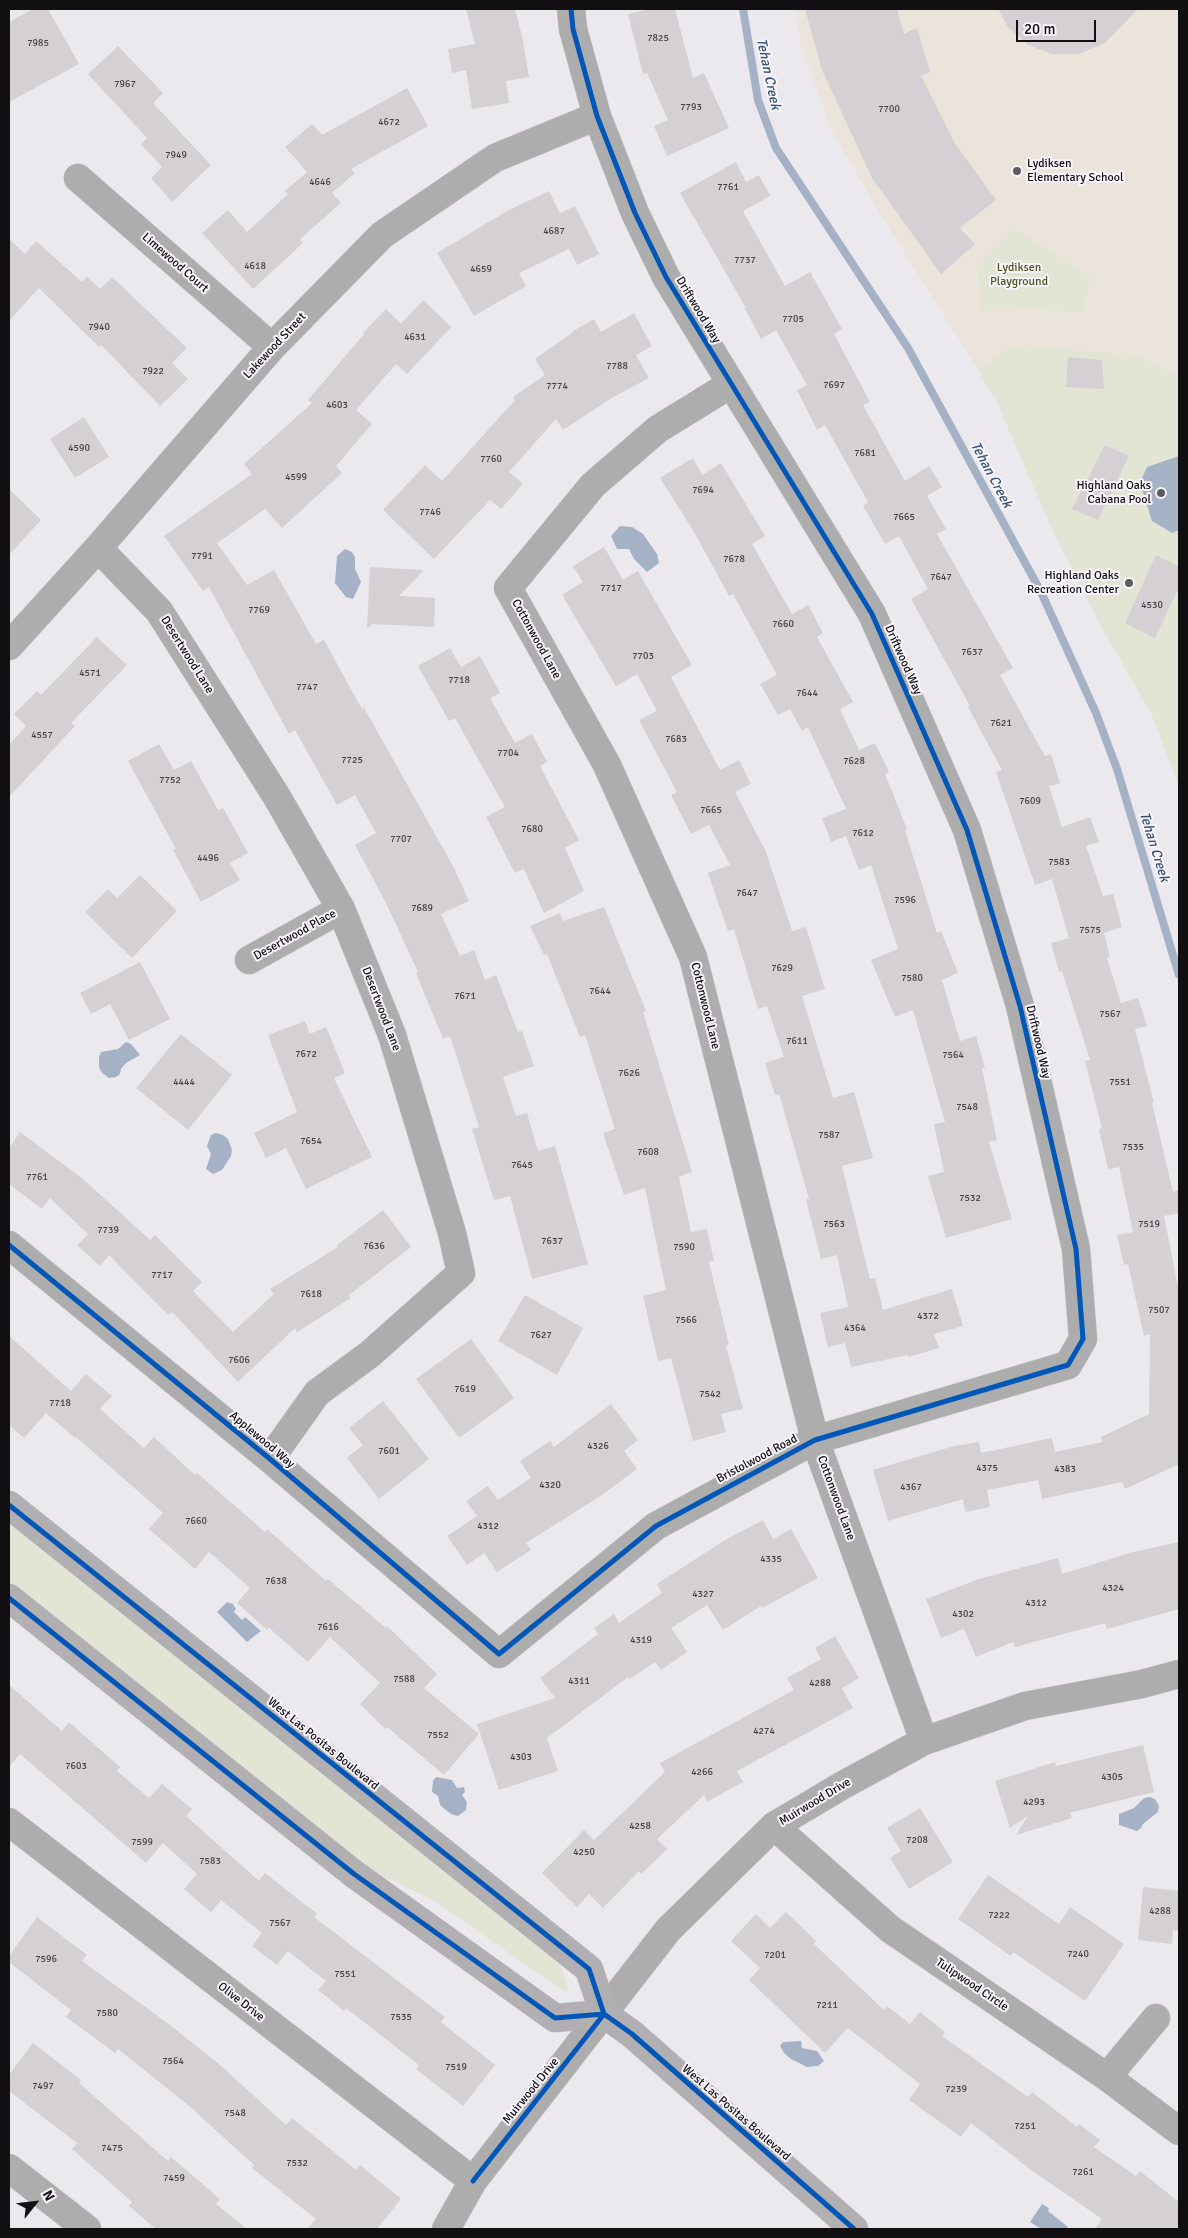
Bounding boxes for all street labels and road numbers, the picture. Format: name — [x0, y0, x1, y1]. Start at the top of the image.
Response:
street label: Limewood Court — [139, 230, 211, 296]
street label: Driftwood Way — [673, 274, 723, 346]
street label: Lakewood Street — [241, 310, 309, 382]
street label: Cottonwood Lane — [508, 597, 564, 681]
street label: Desertwood Lane — [157, 614, 217, 696]
street label: Driftwood Way — [881, 623, 925, 697]
street label: Desertwood Place — [251, 906, 339, 964]
street label: Cottonwood Lane — [687, 961, 723, 1051]
street label: Desertwood Lane — [358, 965, 404, 1053]
street label: Driftwood Way — [1023, 1004, 1053, 1080]
street label: Applewood Way — [226, 1409, 298, 1471]
street label: Bristolwood Road — [714, 1432, 800, 1486]
street label: Cottonwood Lane — [814, 1454, 858, 1542]
street label: West Las Positas Boulevard — [265, 1695, 381, 1793]
street label: Muirwood Drive — [777, 1775, 853, 1829]
street label: Tulipwood Circle — [933, 1955, 1011, 2015]
street label: Olive Drive — [215, 1979, 267, 2025]
street label: Muirwood Drive — [500, 2055, 562, 2127]
street label: West Las Positas Boulevard — [679, 2062, 793, 2164]

